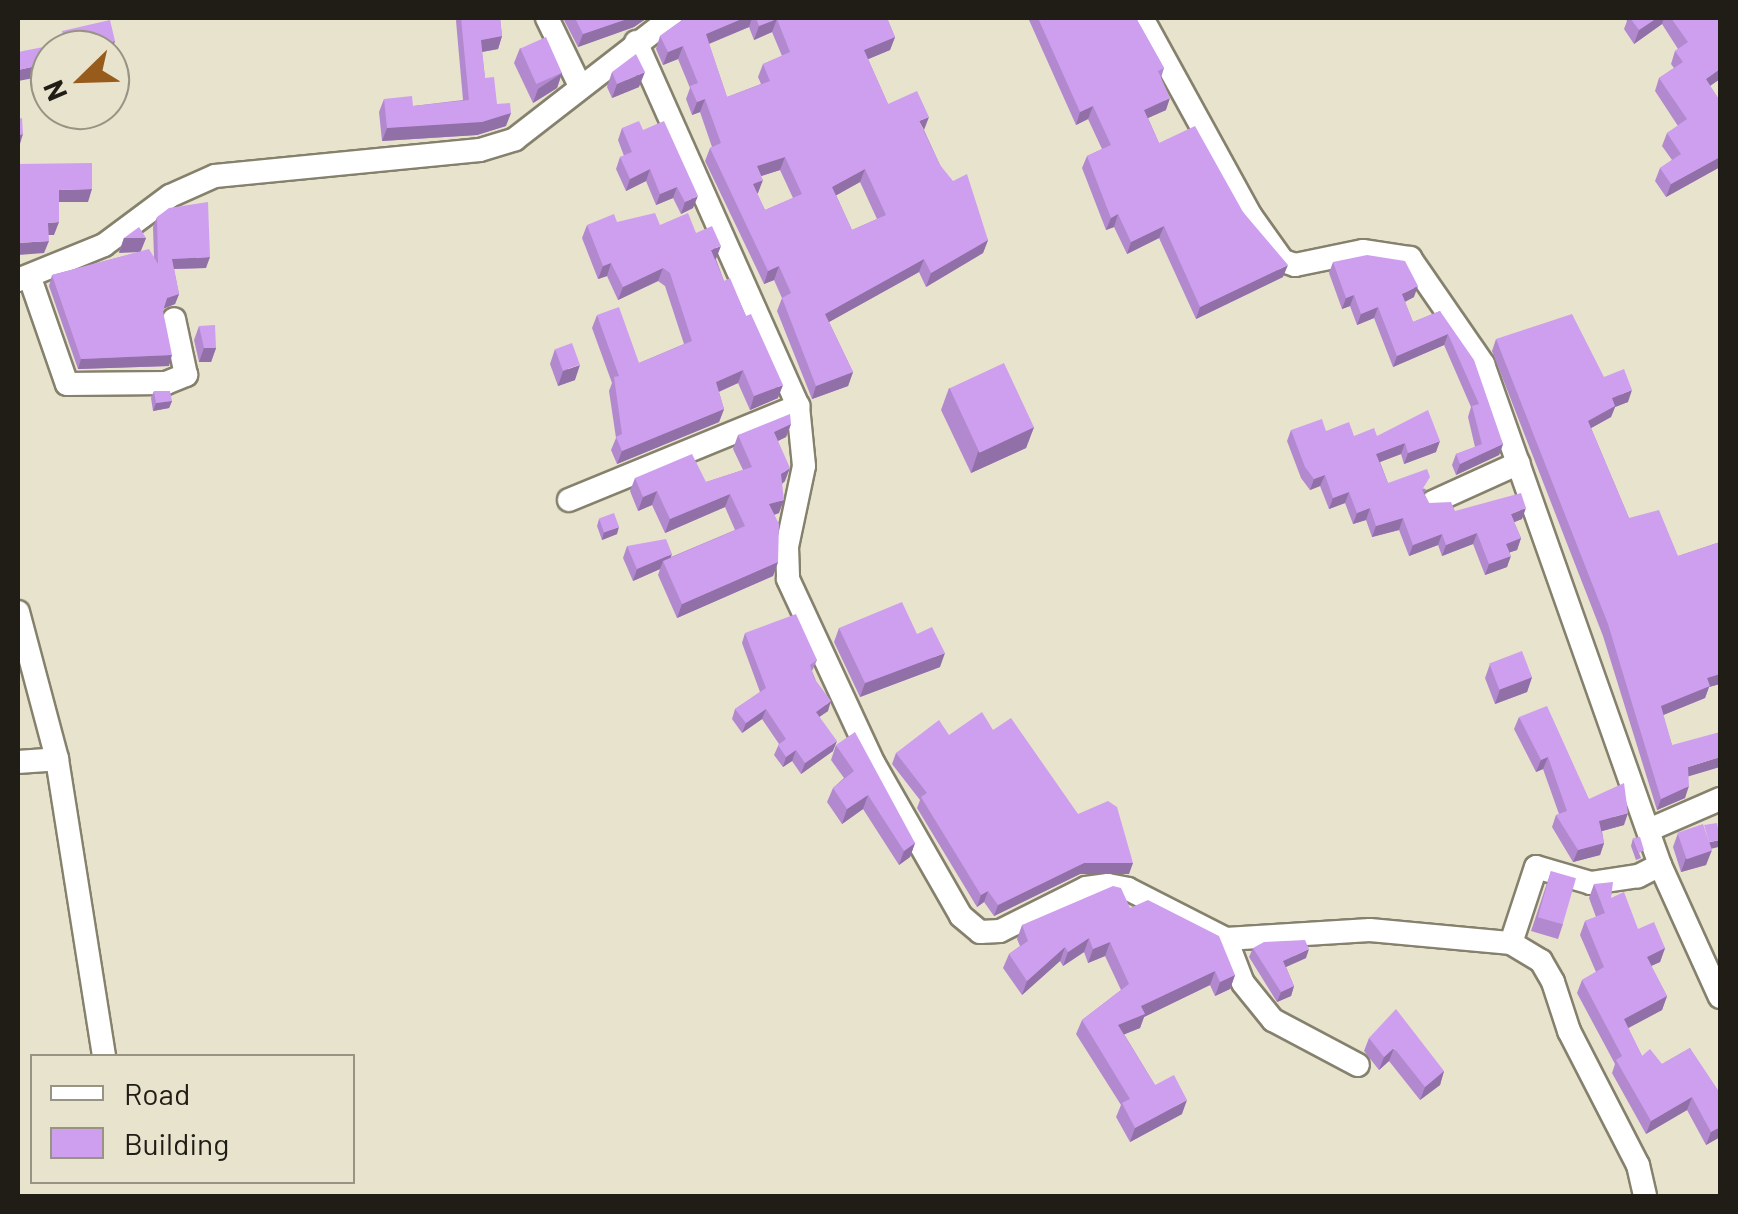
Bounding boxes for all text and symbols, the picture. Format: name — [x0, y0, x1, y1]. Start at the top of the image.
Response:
north arrow — [30, 30, 130, 130]
text: N — [35, 76, 74, 106]
legend — [30, 1054, 355, 1184]
text: Road — [124, 1075, 190, 1111]
text: Building — [124, 1125, 229, 1161]

